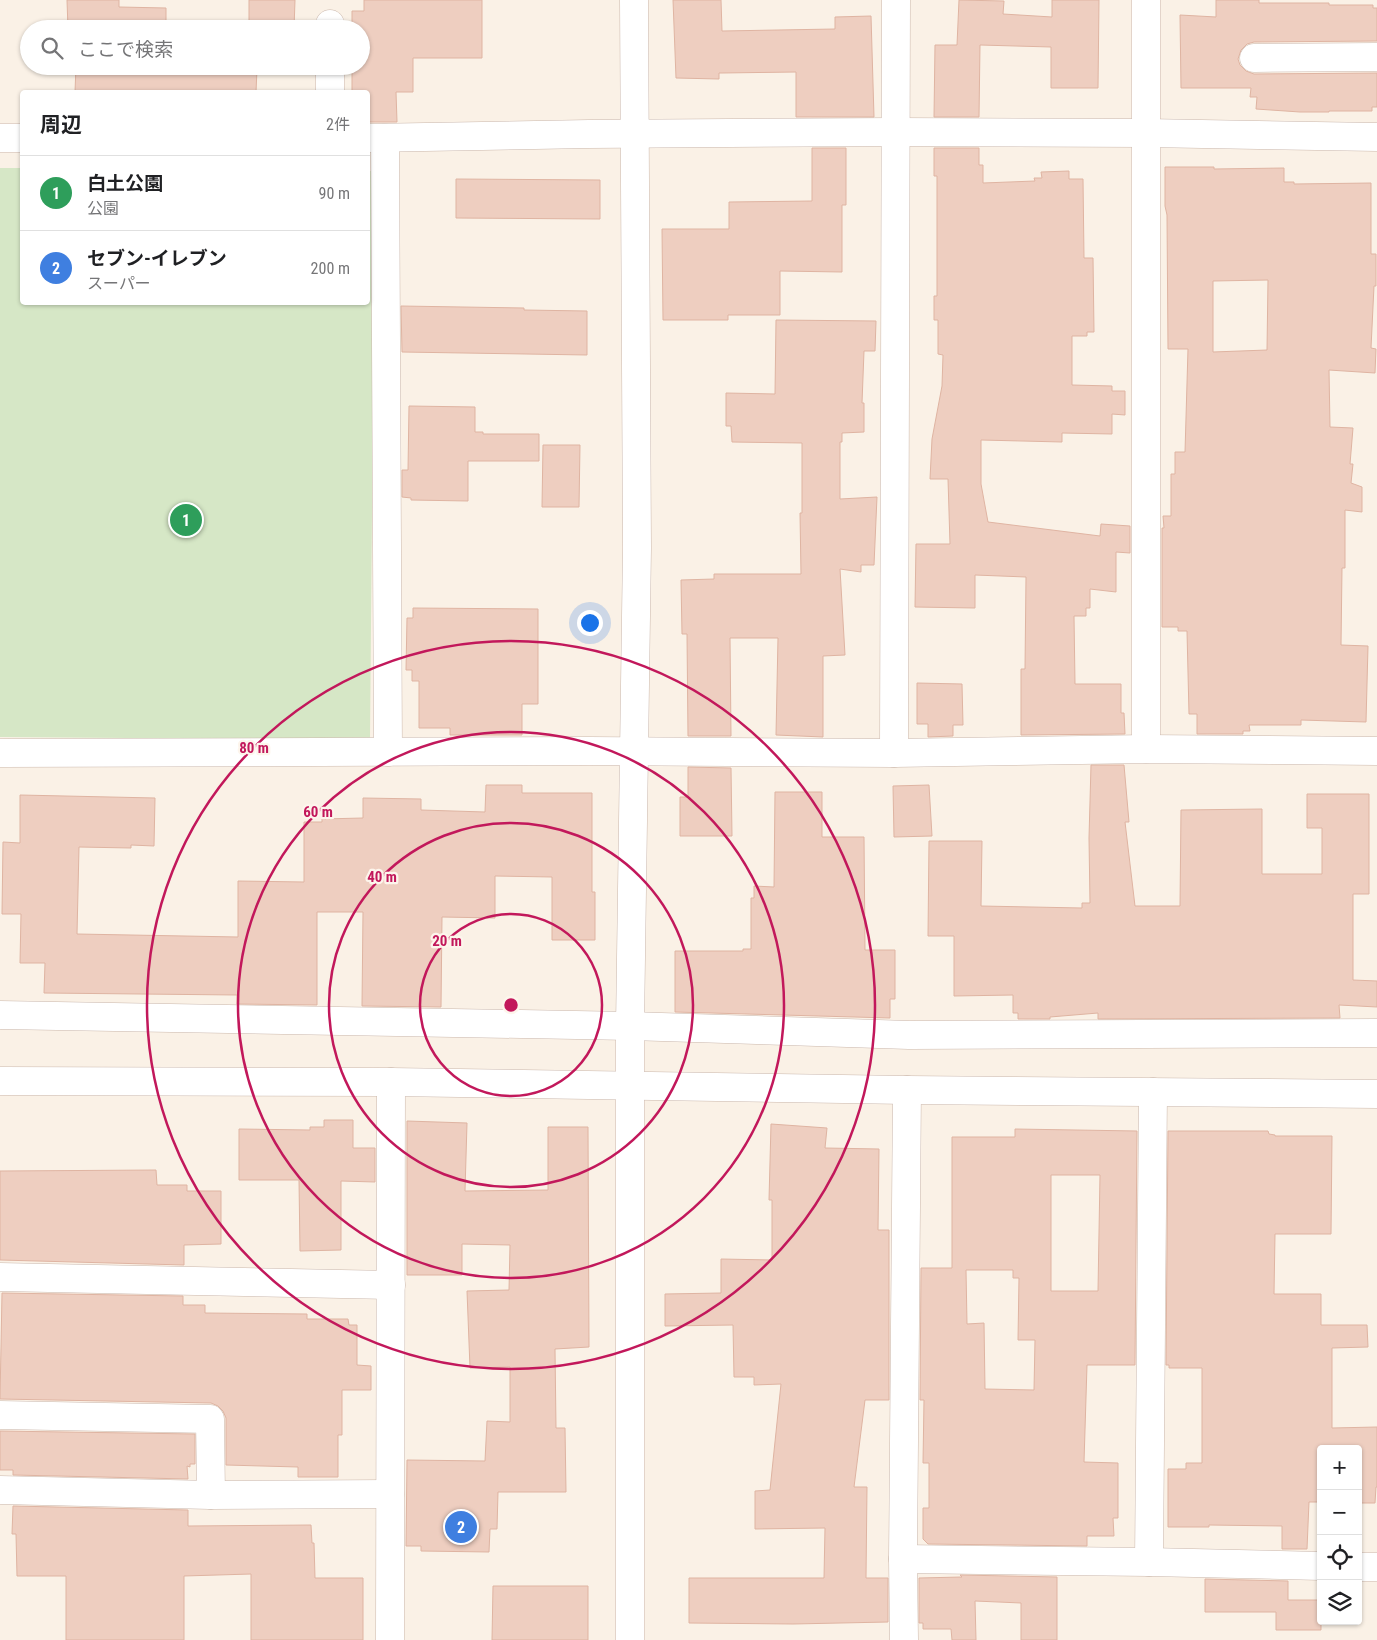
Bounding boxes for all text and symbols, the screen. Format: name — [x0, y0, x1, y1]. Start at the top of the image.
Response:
search box — [20, 20, 370, 75]
icon: search — [38, 34, 66, 62]
text: ここで検索 — [78, 38, 173, 61]
text: 周辺 — [40, 113, 82, 137]
text: 2件 — [326, 115, 350, 134]
text: 白土公園 — [87, 172, 163, 195]
text: 1 — [52, 184, 60, 203]
text: 90 m — [318, 184, 350, 203]
text: 公園 — [87, 199, 119, 218]
text: セブン-イレブン — [87, 247, 227, 270]
text: 2 — [52, 259, 60, 278]
text: 200 m — [311, 259, 350, 278]
text: スーパー — [87, 274, 151, 293]
pin: 1 — [170, 501, 202, 539]
your location — [577, 610, 603, 636]
text: 80 m — [239, 739, 269, 757]
text: 60 m — [303, 803, 333, 821]
text: 40 m — [367, 868, 397, 886]
text: 20 m — [432, 932, 462, 950]
centre of rings — [502, 996, 520, 1014]
map controls — [1317, 1445, 1362, 1625]
button: + — [1317, 1445, 1362, 1490]
button: − — [1317, 1490, 1362, 1535]
pin: 2 — [445, 1508, 477, 1546]
button: locate — [1317, 1535, 1362, 1580]
button: layers — [1317, 1580, 1362, 1625]

